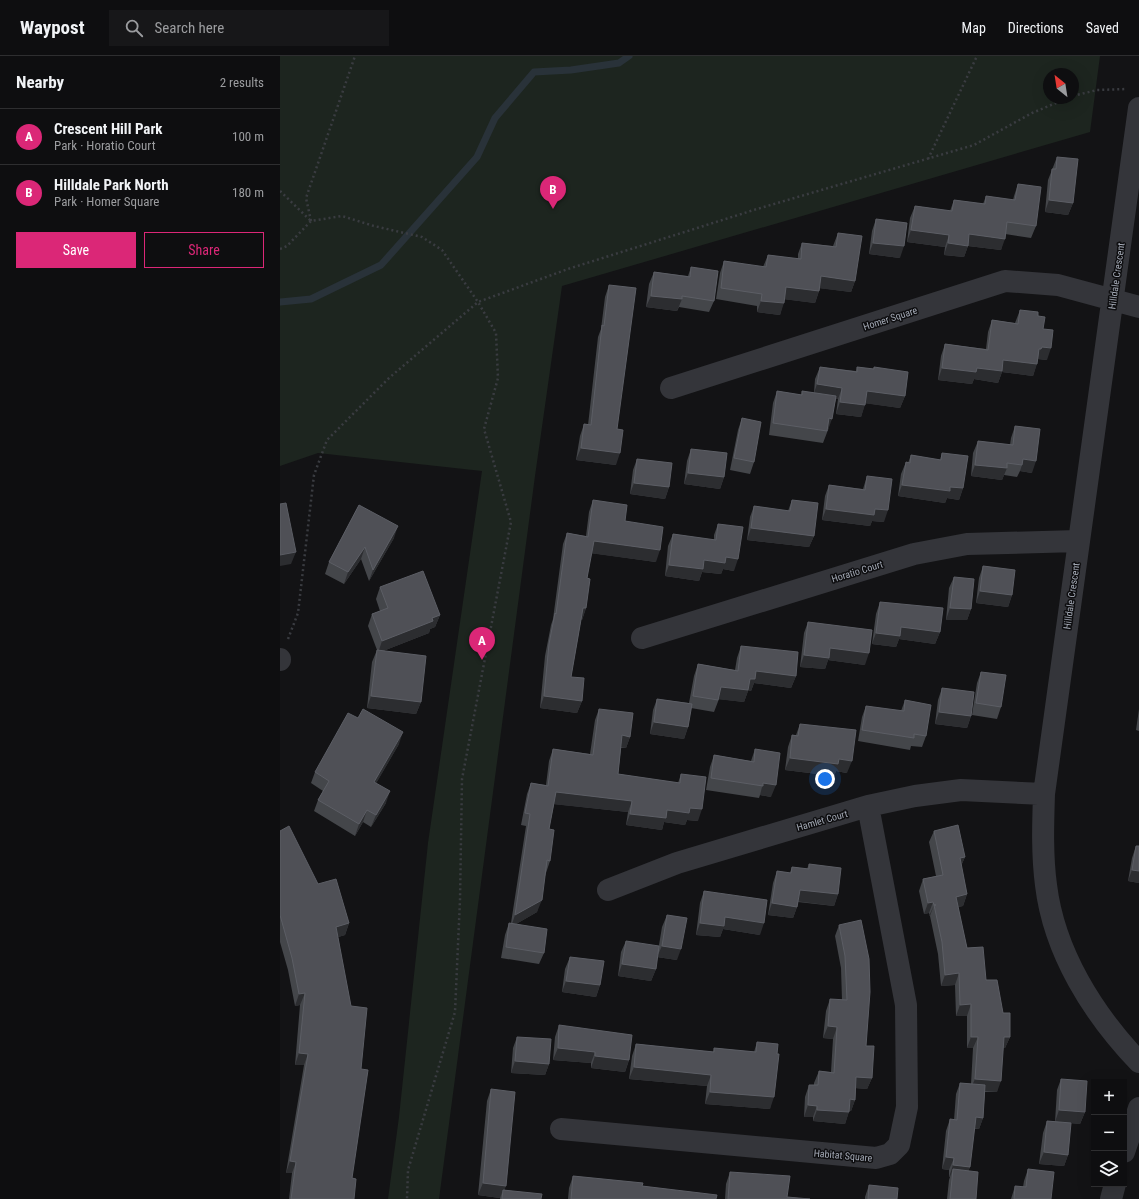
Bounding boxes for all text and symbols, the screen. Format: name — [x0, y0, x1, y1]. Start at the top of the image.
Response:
search box — [109, 10, 389, 46]
text: Waypost — [20, 16, 85, 39]
icon: search — [123, 17, 145, 39]
text: Search here — [155, 19, 224, 37]
text: Map — [962, 20, 986, 36]
text: Directions — [1008, 20, 1064, 36]
text: Saved — [1086, 20, 1119, 36]
north arrow — [1043, 68, 1079, 104]
text: Nearby — [16, 72, 64, 92]
text: 2 results — [220, 75, 264, 90]
text: Crescent Hill Park — [54, 120, 163, 138]
text: A — [25, 129, 33, 144]
text: 100 m — [232, 129, 264, 144]
text: Park · Horatio Court — [54, 138, 155, 153]
text: Hilldale Park North — [54, 176, 169, 194]
pin: B — [540, 176, 566, 209]
text: B — [25, 185, 33, 200]
text: 180 m — [232, 185, 264, 200]
text: Park · Homer Square — [54, 194, 159, 209]
button: Save — [16, 232, 136, 268]
button: Share — [144, 232, 264, 268]
street label: Hilldale Crescent — [1106, 242, 1127, 310]
street label: Homer Square — [862, 304, 919, 332]
street label: Horatio Court — [830, 558, 884, 585]
street label: Hilldale Crescent — [1061, 562, 1082, 630]
pin: A — [469, 627, 495, 660]
your location — [815, 769, 835, 789]
street label: Hamlet Court — [795, 808, 849, 833]
map controls — [1091, 1079, 1127, 1187]
button: + — [1091, 1079, 1127, 1115]
button: − — [1091, 1115, 1127, 1151]
street label: Habitat Square — [813, 1147, 873, 1164]
button: layers — [1091, 1151, 1127, 1187]

